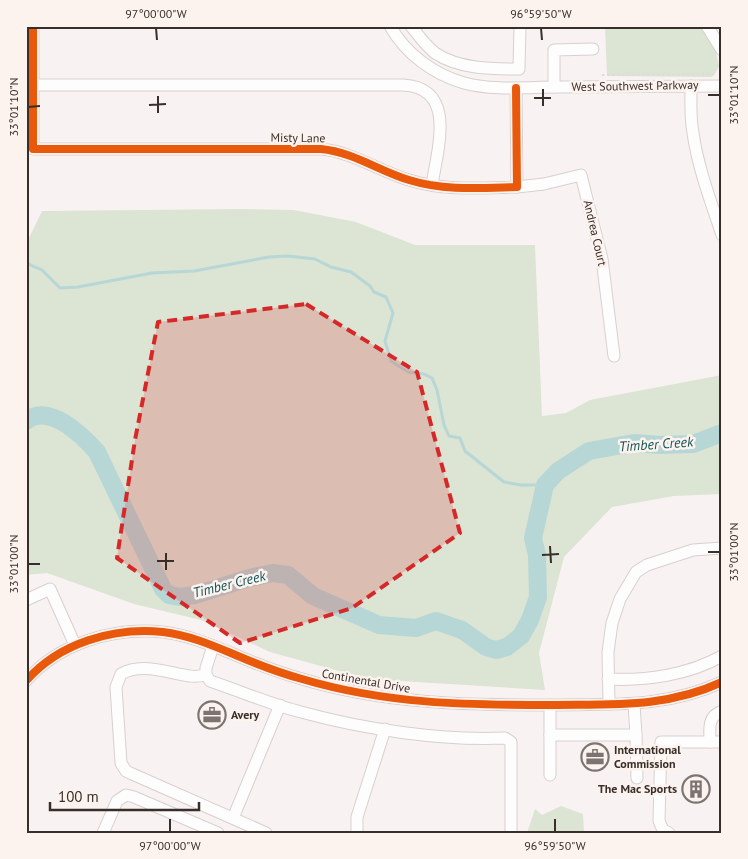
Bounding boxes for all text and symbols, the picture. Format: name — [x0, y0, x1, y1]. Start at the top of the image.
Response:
text: 97°00'00"W — [125, 6, 187, 21]
text: 96°59'50"W — [510, 6, 572, 21]
text: 33°01'10"N — [726, 65, 741, 125]
text: 33°01'10"N — [6, 77, 21, 137]
street label: West Southwest Parkway — [571, 77, 699, 94]
street label: Misty Lane — [270, 130, 326, 145]
street label: Andrea Court — [581, 198, 610, 267]
water label: Timber Creek — [618, 432, 694, 456]
text: 33°01'00"N — [726, 522, 741, 582]
text: 33°01'00"N — [6, 534, 21, 594]
water label: Timber Creek — [191, 566, 268, 602]
street label: Continental Drive — [321, 665, 411, 696]
office icon: Avery — [197, 700, 227, 730]
place label: Avery — [231, 707, 260, 722]
office icon: International Commission — [580, 742, 610, 772]
place label: International Commission — [614, 742, 681, 771]
building icon: The Mac Sports — [681, 774, 711, 804]
scale bar — [50, 779, 199, 811]
place label: The Mac Sports — [598, 781, 677, 796]
text: 100 m — [58, 787, 99, 806]
text: 97°00'00"W — [139, 838, 201, 853]
text: 96°59'50"W — [524, 838, 586, 853]

